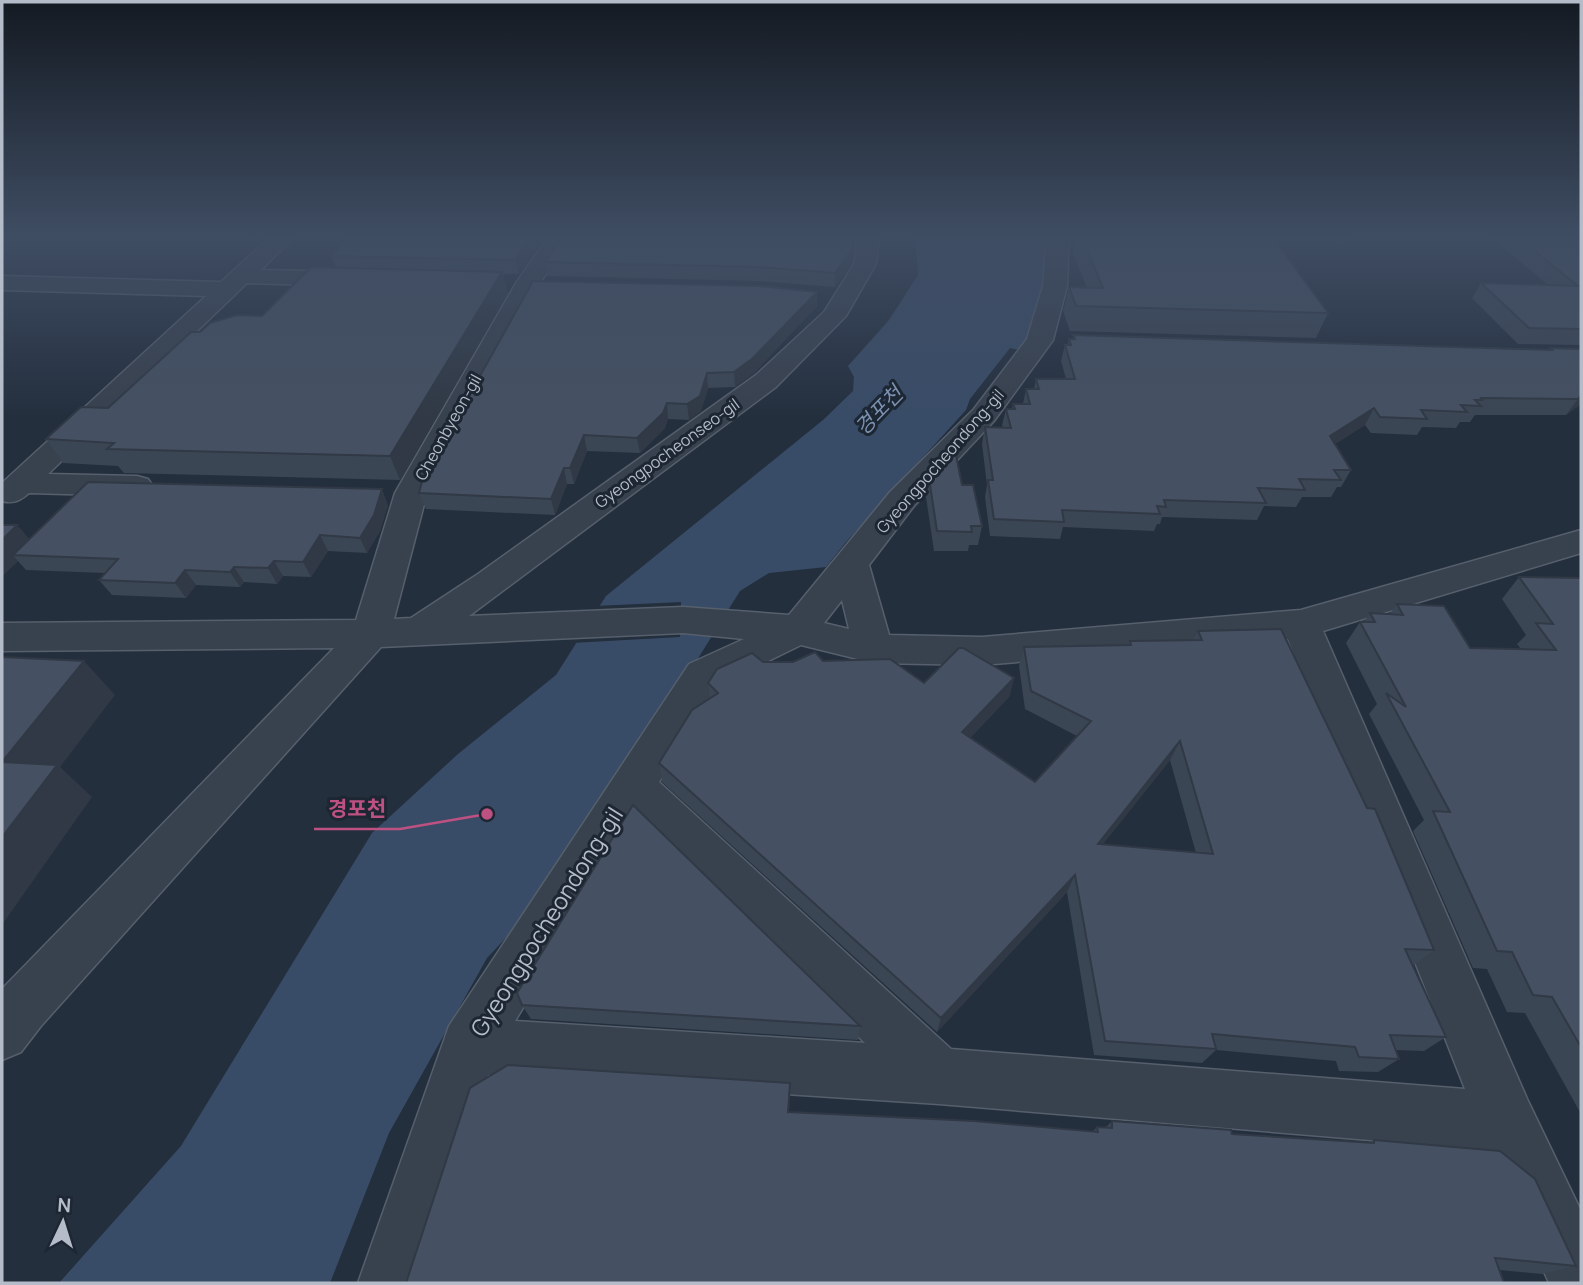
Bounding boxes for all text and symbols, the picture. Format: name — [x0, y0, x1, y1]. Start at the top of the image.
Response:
street label: Cheonbyeon-gil — [410, 370, 486, 484]
water label: 경포천 — [848, 378, 910, 441]
street label: Gyeongpocheondong-gil — [871, 384, 1009, 538]
street label: Gyeongpocheonseo-gil — [590, 393, 744, 513]
callout: 경포천 — [314, 787, 400, 829]
text: 경포천 — [328, 794, 386, 822]
street label: Gyeongpocheondong-gil — [462, 801, 630, 1042]
north arrow — [28, 1187, 98, 1257]
text: N — [56, 1192, 72, 1218]

